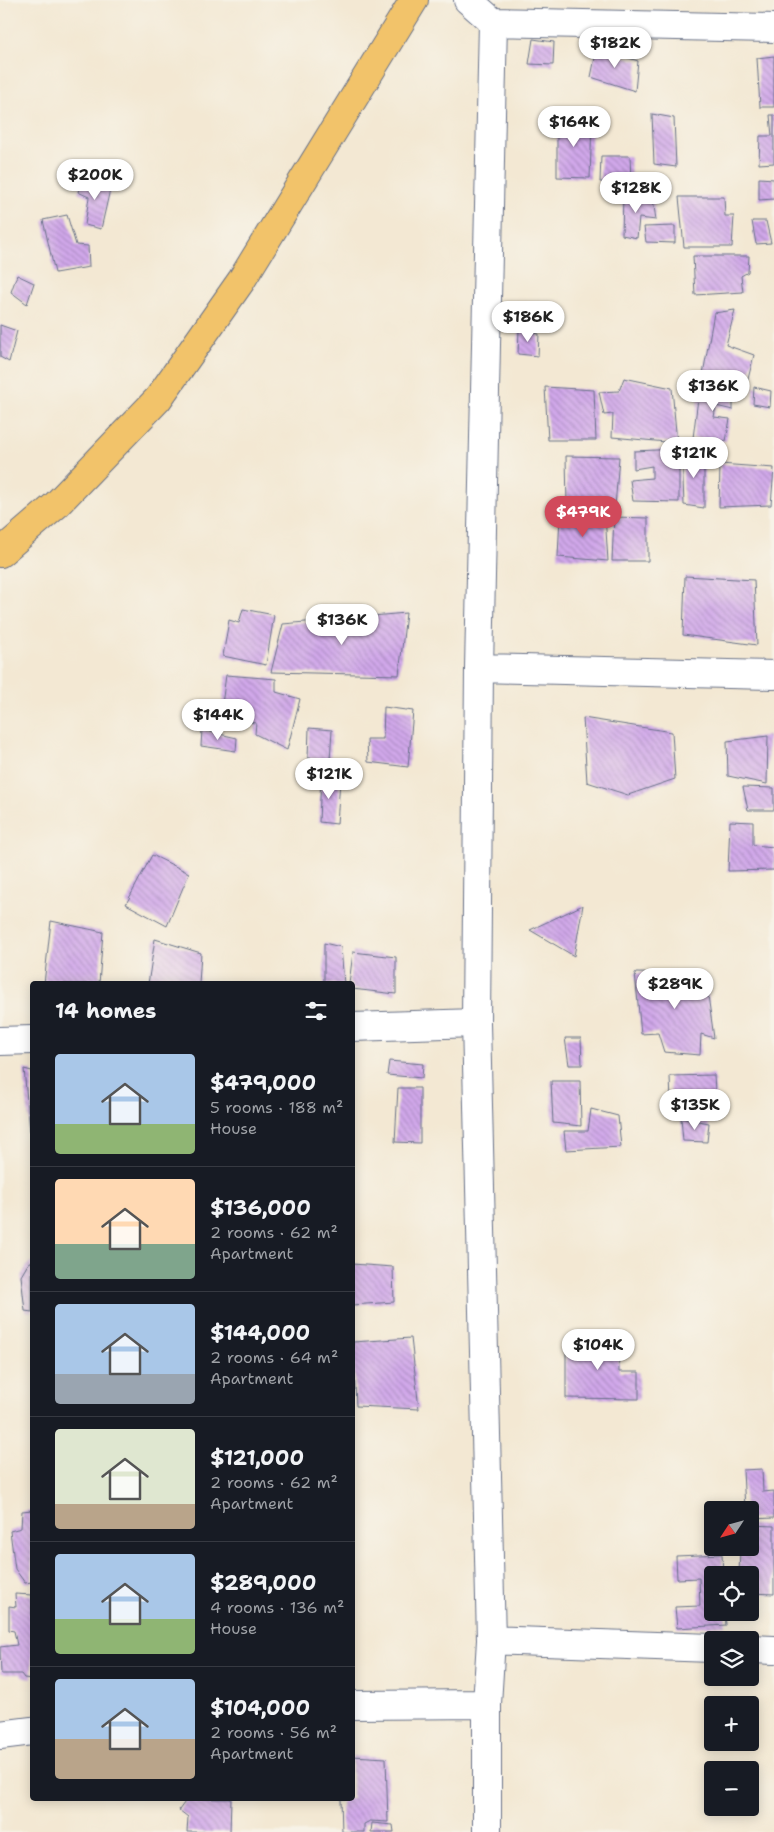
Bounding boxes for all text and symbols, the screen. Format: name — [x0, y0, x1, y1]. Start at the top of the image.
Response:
pin: $182K — [580, 27, 650, 69]
text: $182K — [590, 32, 640, 53]
pin: $164K — [539, 106, 609, 148]
text: $164K — [549, 111, 599, 132]
pin: $200K — [60, 158, 130, 201]
text: $200K — [68, 164, 122, 185]
pin: $128K — [601, 172, 671, 214]
text: $128K — [611, 177, 661, 198]
pin: $186K — [493, 300, 563, 343]
text: $186K — [503, 306, 553, 327]
pin: $136K — [678, 370, 748, 412]
text: $136K — [688, 375, 738, 396]
pin: $121K — [659, 436, 729, 479]
text: $121K — [671, 442, 717, 463]
pin: $479K — [548, 496, 618, 538]
text: $479K — [556, 501, 610, 522]
pin: $136K — [307, 604, 377, 646]
text: $136K — [317, 609, 367, 630]
pin: $144K — [183, 698, 253, 741]
text: $144K — [193, 704, 243, 725]
pin: $121K — [294, 758, 364, 800]
text: $121K — [306, 763, 352, 784]
pin: $289K — [640, 968, 710, 1010]
text: $289K — [648, 973, 702, 994]
text: 14 homes — [55, 997, 156, 1025]
icon: filters — [302, 997, 330, 1025]
text: $479,000 — [210, 1069, 316, 1097]
icon: home — [95, 1074, 155, 1134]
pin: $135K — [660, 1088, 730, 1131]
text: $135K — [670, 1094, 720, 1115]
text: 5 rooms · 188 m² — [210, 1097, 343, 1118]
text: House — [210, 1118, 257, 1139]
text: $136,000 — [210, 1194, 311, 1222]
icon: home — [95, 1199, 155, 1259]
text: 2 rooms · 62 m² — [210, 1222, 338, 1243]
text: Apartment — [210, 1243, 293, 1264]
text: $144,000 — [210, 1319, 310, 1347]
icon: home — [95, 1324, 155, 1384]
pin: $104K — [563, 1328, 633, 1371]
text: $104K — [573, 1334, 623, 1355]
text: 2 rooms · 64 m² — [210, 1347, 338, 1368]
text: Apartment — [210, 1368, 293, 1389]
text: $121,000 — [210, 1444, 304, 1472]
icon: home — [95, 1449, 155, 1509]
text: 2 rooms · 62 m² — [210, 1472, 338, 1493]
text: Apartment — [210, 1493, 293, 1514]
north arrow — [704, 1501, 759, 1556]
map controls — [704, 1501, 759, 1816]
button: locate — [704, 1566, 759, 1621]
text: $289,000 — [210, 1569, 316, 1597]
icon: home — [95, 1574, 155, 1634]
text: 4 rooms · 136 m² — [210, 1597, 344, 1618]
text: House — [210, 1618, 257, 1639]
button: layers — [704, 1631, 759, 1686]
text: $104,000 — [210, 1694, 310, 1722]
button: + — [704, 1696, 759, 1751]
icon: home — [95, 1699, 155, 1759]
text: 2 rooms · 56 m² — [210, 1722, 337, 1743]
text: Apartment — [210, 1743, 293, 1764]
button: − — [704, 1761, 759, 1816]

